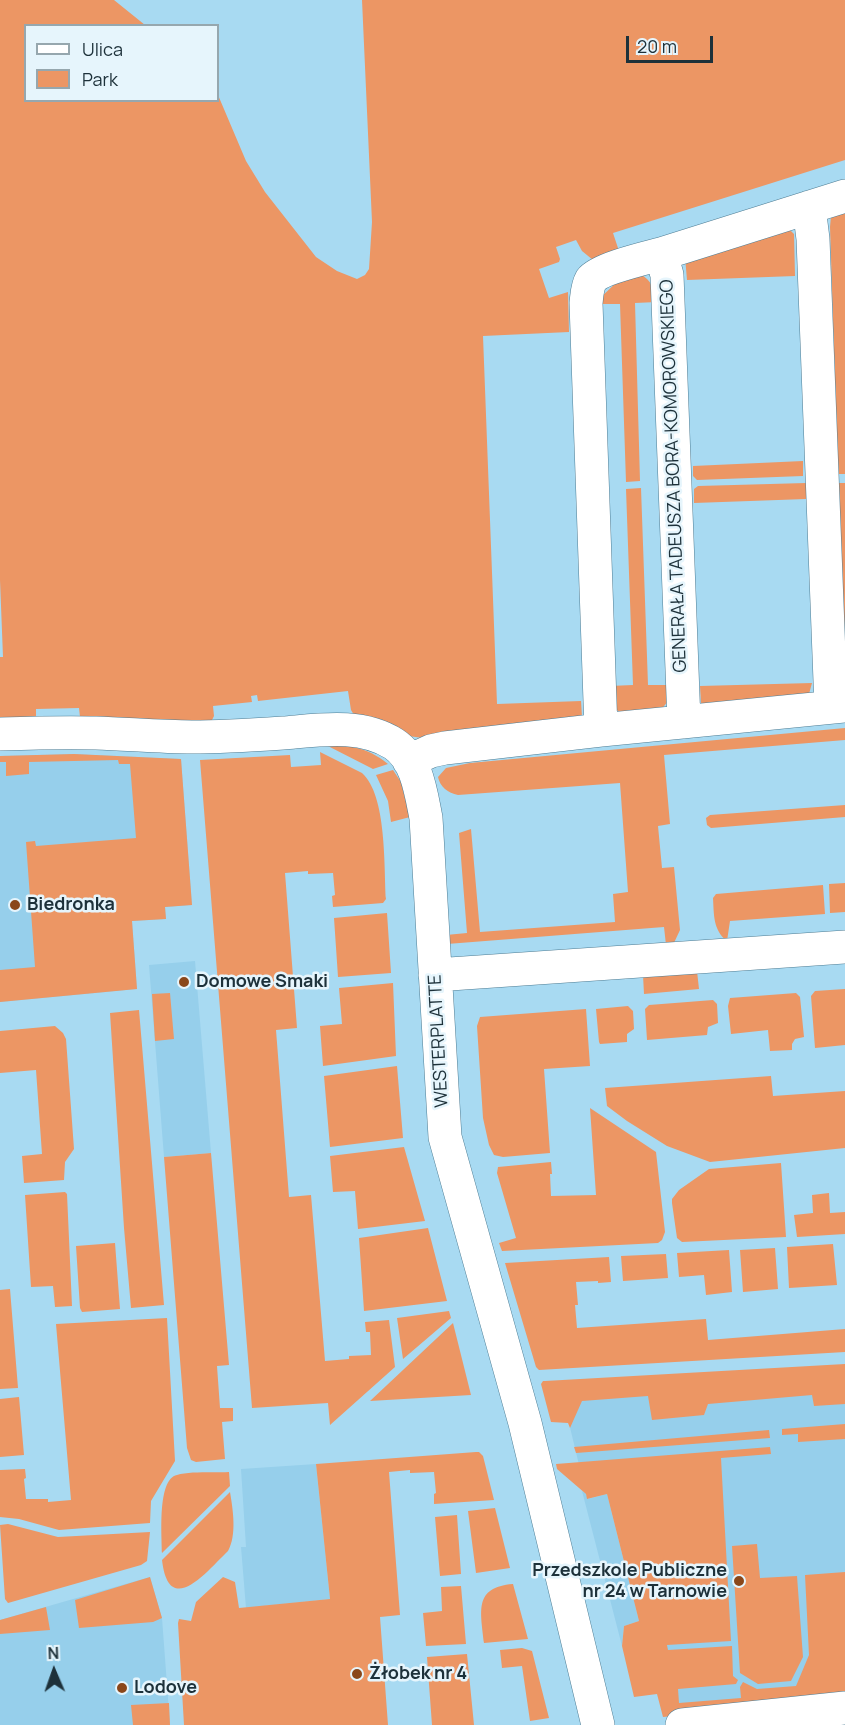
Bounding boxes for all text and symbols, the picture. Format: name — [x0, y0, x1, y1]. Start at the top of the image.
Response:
legend — [24, 24, 219, 102]
scale bar — [629, 24, 716, 62]
text: 20 m — [637, 34, 677, 58]
text: Ulica — [82, 37, 123, 61]
text: Park — [82, 67, 118, 91]
street label: GENERAŁA TADEUSZA BORA-KOMOROWSKIEGO — [656, 279, 692, 673]
place label: Biedronka — [27, 894, 115, 916]
marker: Biedronka — [8, 898, 22, 912]
place label: Domowe Smaki — [196, 971, 328, 993]
street label: WESTERPLATTE — [425, 974, 453, 1108]
marker: Domowe Smaki — [177, 975, 191, 989]
place label: Przedszkole Publiczne nr 24 w Tarnowie — [532, 1560, 727, 1602]
marker: Przedszkole Publiczne nr 24 w Tarnowie — [732, 1574, 746, 1588]
north arrow — [24, 1641, 84, 1701]
text: N — [47, 1642, 60, 1664]
place label: Żłobek nr 4 — [369, 1663, 467, 1685]
marker: Żłobek nr 4 — [350, 1667, 364, 1681]
place label: Lodove — [134, 1677, 197, 1699]
marker: Lodove — [115, 1681, 129, 1695]

